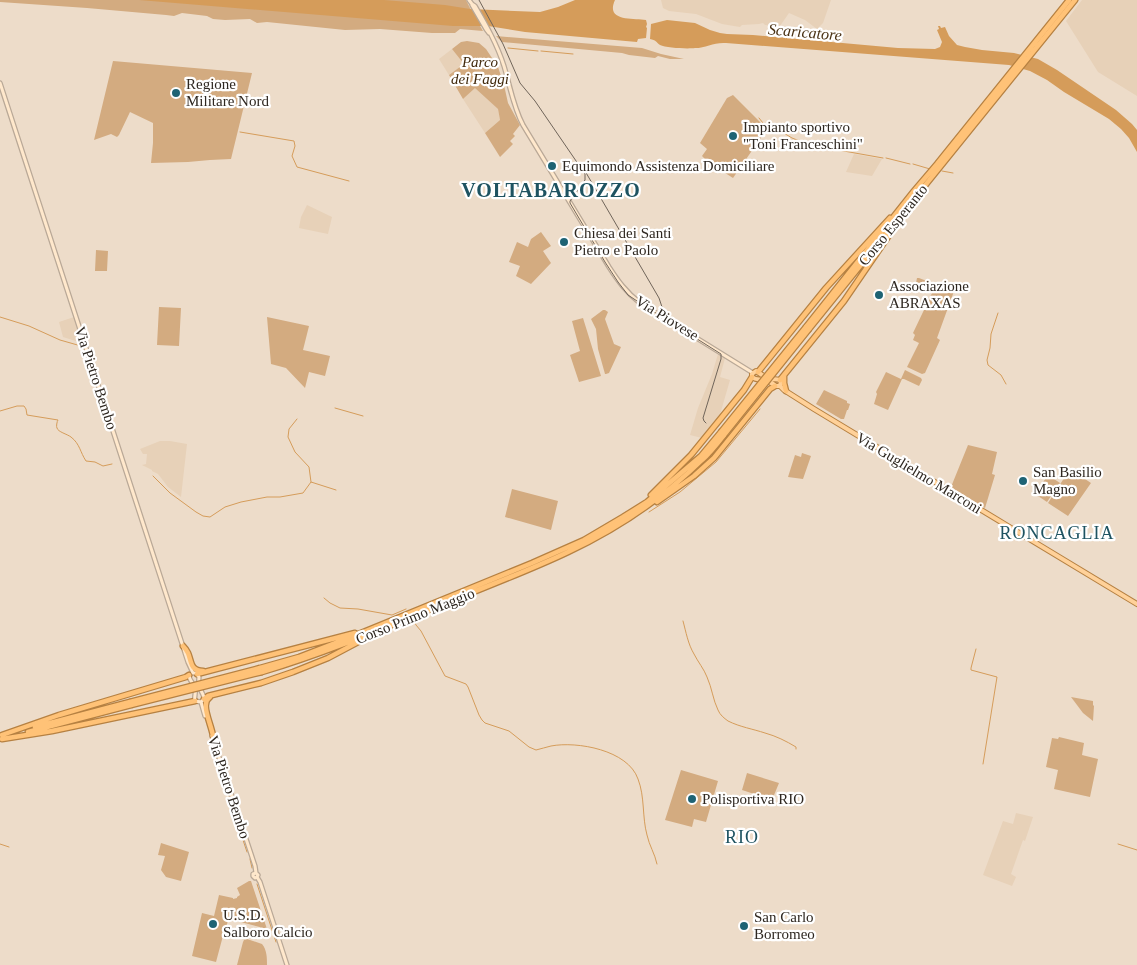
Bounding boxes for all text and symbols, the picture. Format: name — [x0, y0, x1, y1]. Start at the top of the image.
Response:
water label: Scaricatore — [767, 20, 843, 44]
park label: Parco dei Faggi — [451, 54, 509, 87]
place label: Regione Militare Nord — [186, 76, 269, 109]
marker: Regione Militare Nord — [170, 87, 182, 99]
place label: Impianto sportivo "Toni Franceschini" — [743, 119, 863, 152]
marker: Impianto sportivo "Toni Franceschini" — [727, 130, 739, 142]
place label: Equimondo Assistenza Domiciliare — [562, 158, 775, 174]
marker: Equimondo Assistenza Domiciliare — [546, 160, 558, 172]
district label: VOLTABAROZZO — [461, 179, 641, 201]
street label: Corso Esperanto — [855, 181, 931, 269]
place label: Chiesa dei Santi Pietro e Paolo — [574, 225, 672, 258]
marker: Chiesa dei Santi Pietro e Paolo — [558, 236, 570, 248]
place label: Associazione ABRAXAS — [889, 278, 969, 311]
marker: Associazione ABRAXAS — [873, 289, 885, 301]
street label: Via Piovese — [633, 292, 702, 344]
street label: Via Pietro Bembo — [72, 324, 120, 432]
street label: Via Guglielmo Marconi — [853, 429, 985, 517]
place label: San Basilio Magno — [1033, 464, 1102, 497]
marker: San Basilio Magno — [1017, 475, 1029, 487]
district label: RONCAGLIA — [1000, 523, 1115, 543]
street label: Corso Primo Maggio — [353, 585, 477, 647]
street label: Via Pietro Bembo — [205, 733, 253, 841]
place label: Polisportiva RIO — [702, 791, 804, 807]
marker: Polisportiva RIO — [686, 793, 698, 805]
district label: RIO — [725, 827, 759, 847]
place label: U.S.D. Salboro Calcio — [223, 907, 313, 940]
place label: San Carlo Borromeo — [754, 909, 815, 942]
marker: U.S.D. Salboro Calcio — [207, 918, 219, 930]
marker: San Carlo Borromeo — [738, 920, 750, 932]

